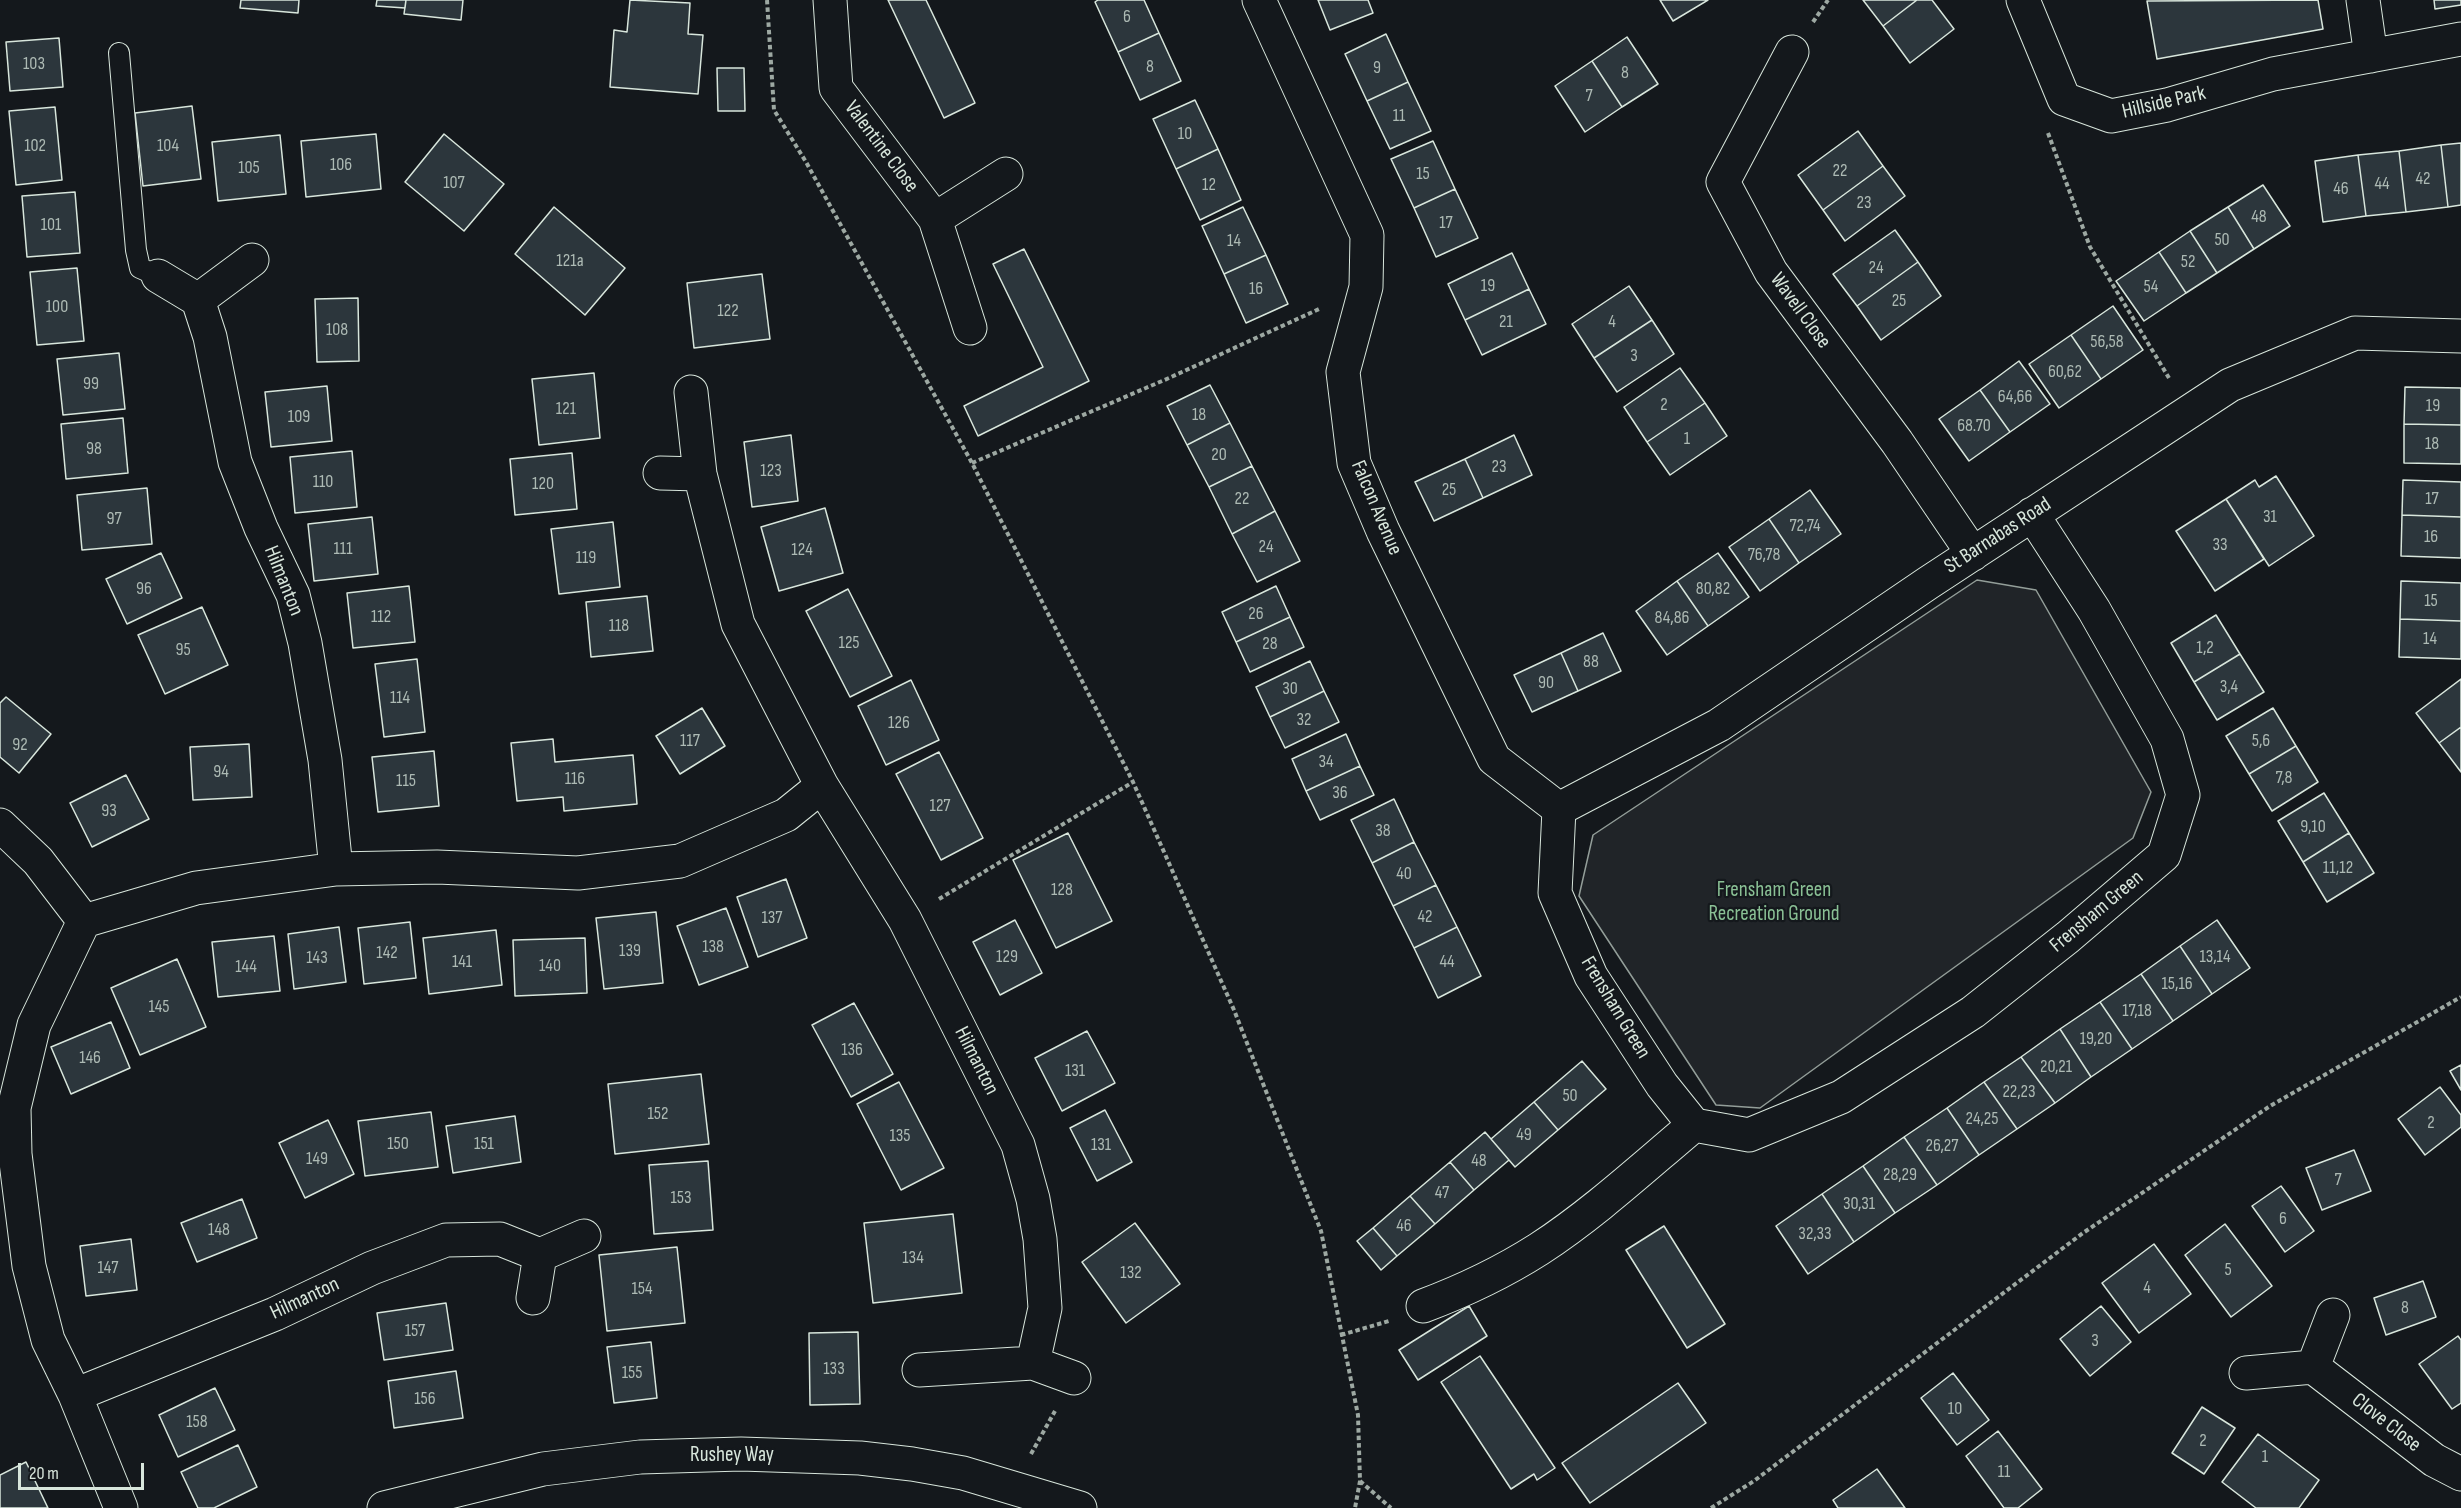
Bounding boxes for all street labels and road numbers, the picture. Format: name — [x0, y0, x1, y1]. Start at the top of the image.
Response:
street label: Hillside Park — [2120, 81, 2208, 125]
street label: Valentine Close — [838, 96, 924, 198]
street label: Wavell Close — [1764, 268, 1836, 354]
street label: Falcon Avenue — [1345, 457, 1407, 559]
street label: St Barnabas Road — [1940, 492, 2056, 580]
street label: Hilmanton — [258, 542, 308, 620]
street label: Frensham Green — [2045, 866, 2149, 958]
street label: Frensham Green — [1575, 952, 1655, 1064]
street label: Hilmanton — [948, 1023, 1004, 1099]
street label: Hilmanton — [267, 1272, 343, 1326]
street label: Clove Close — [2346, 1388, 2426, 1458]
street label: Rushey Way — [690, 1443, 774, 1469]

